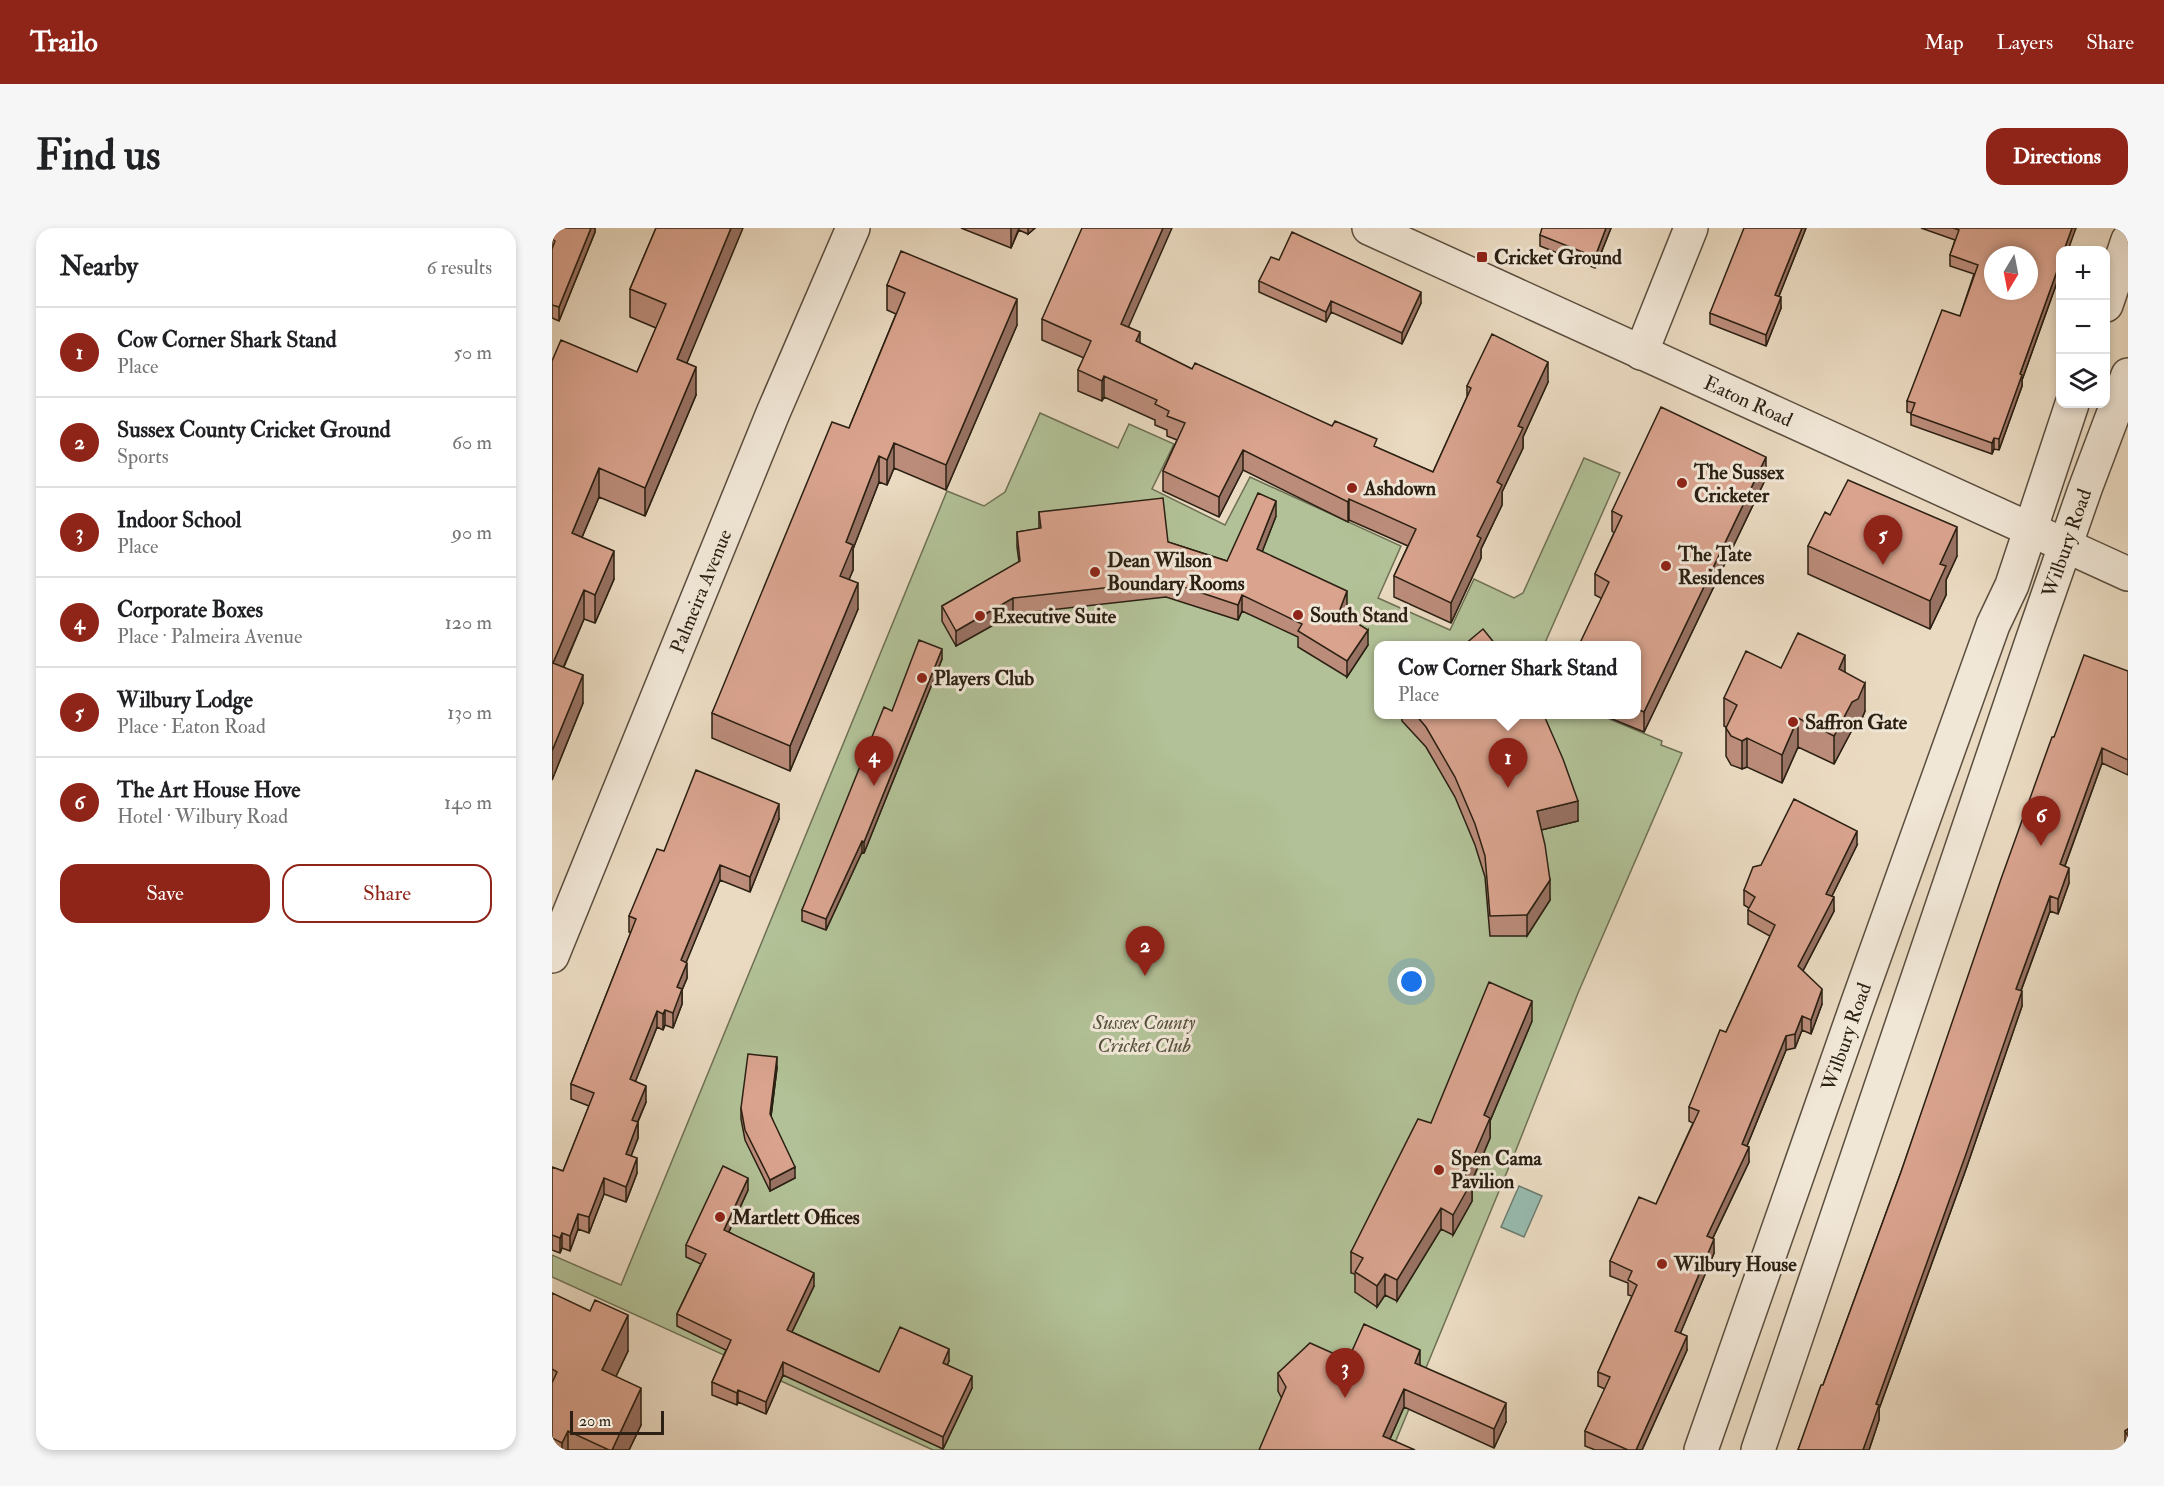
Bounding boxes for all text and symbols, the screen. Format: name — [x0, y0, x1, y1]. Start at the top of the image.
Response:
text: Trailo — [30, 25, 98, 60]
text: Map — [1924, 29, 1964, 56]
text: Layers — [1997, 29, 2053, 56]
text: Share — [2086, 29, 2134, 56]
button: Directions — [1986, 128, 2128, 185]
text: Find us — [36, 130, 160, 182]
place label: Cricket Ground — [1494, 245, 1622, 270]
north arrow — [1984, 246, 2038, 300]
map controls — [2056, 246, 2110, 408]
button: + — [2056, 246, 2110, 300]
marker: Cricket Ground — [1475, 250, 1489, 264]
text: Nearby — [60, 251, 138, 283]
text: 6 results — [426, 255, 492, 280]
button: − — [2056, 300, 2110, 354]
text: Cow Corner Shark Stand — [117, 326, 337, 354]
text: 1 — [76, 340, 83, 365]
text: 50 m — [453, 340, 492, 365]
text: Place — [117, 354, 158, 379]
button: layers — [2056, 354, 2110, 408]
street label: Eaton Road — [1700, 370, 1797, 433]
text: Sussex County Cricket Ground — [117, 416, 391, 444]
text: 2 — [74, 430, 85, 455]
text: 60 m — [452, 430, 492, 455]
text: Sports — [117, 444, 169, 469]
place label: The Sussex Cricketer — [1693, 460, 1784, 508]
place label: Ashdown — [1363, 476, 1437, 501]
marker: The Sussex Cricketer — [1675, 476, 1689, 490]
marker: Ashdown — [1345, 481, 1359, 495]
street label: Wilbury Road — [2036, 485, 2097, 602]
text: Indoor School — [117, 506, 241, 534]
pin: 5 — [1864, 516, 1902, 565]
text: 3 — [76, 520, 83, 545]
text: 90 m — [452, 520, 492, 545]
street label: Palmeira Avenue — [665, 526, 737, 657]
text: Place — [117, 534, 158, 559]
place label: The Tate Residences — [1677, 542, 1764, 590]
place label: Dean Wilson Boundary Rooms — [1107, 548, 1245, 597]
marker: The Tate Residences — [1659, 559, 1673, 573]
marker: Dean Wilson Boundary Rooms — [1088, 565, 1102, 579]
text: Corporate Boxes — [117, 596, 263, 624]
place label: South Stand — [1310, 603, 1408, 628]
place label: Executive Suite — [992, 604, 1117, 629]
marker: South Stand — [1291, 608, 1305, 622]
marker: Executive Suite — [973, 609, 987, 623]
text: 4 — [74, 610, 85, 635]
text: 120 m — [445, 610, 492, 635]
text: Place · Palmeira Avenue — [117, 624, 302, 649]
popup — [1374, 641, 1641, 719]
text: Cow Corner Shark Stand — [1398, 654, 1617, 682]
place label: Players Club — [934, 666, 1034, 692]
marker: Players Club — [915, 671, 929, 685]
text: Place — [1398, 682, 1439, 707]
text: Wilbury Lodge — [117, 686, 253, 714]
text: 5 — [75, 700, 84, 725]
text: 130 m — [447, 700, 492, 725]
place label: Saffron Gate — [1805, 710, 1908, 735]
text: Place · Eaton Road — [117, 714, 266, 739]
marker: Saffron Gate — [1786, 715, 1800, 729]
pin: 4 — [854, 736, 894, 786]
pin: 1 — [1488, 738, 1528, 788]
text: The Art House Hove — [117, 776, 300, 804]
text: 6 — [74, 790, 85, 815]
text: 140 m — [444, 790, 492, 815]
pin: 6 — [2022, 796, 2060, 846]
text: Hotel · Wilbury Road — [117, 804, 288, 829]
button: Save — [60, 864, 270, 923]
button: Share — [282, 864, 492, 923]
pin: 2 — [1126, 926, 1164, 976]
your location — [1397, 967, 1426, 996]
street label: Wilbury Road — [1815, 979, 1877, 1095]
park label: Sussex County Cricket Club — [1092, 1010, 1196, 1058]
place label: Spen Cama Pavilion — [1451, 1146, 1542, 1194]
marker: Spen Cama Pavilion — [1432, 1163, 1446, 1177]
place label: Martlett Offices — [731, 1205, 860, 1230]
marker: Martlett Offices — [713, 1210, 727, 1224]
place label: Wilbury House — [1673, 1252, 1797, 1278]
marker: Wilbury House — [1655, 1257, 1669, 1271]
pin: 3 — [1326, 1348, 1364, 1398]
scale bar — [570, 1408, 664, 1436]
text: 20 m — [579, 1411, 611, 1431]

